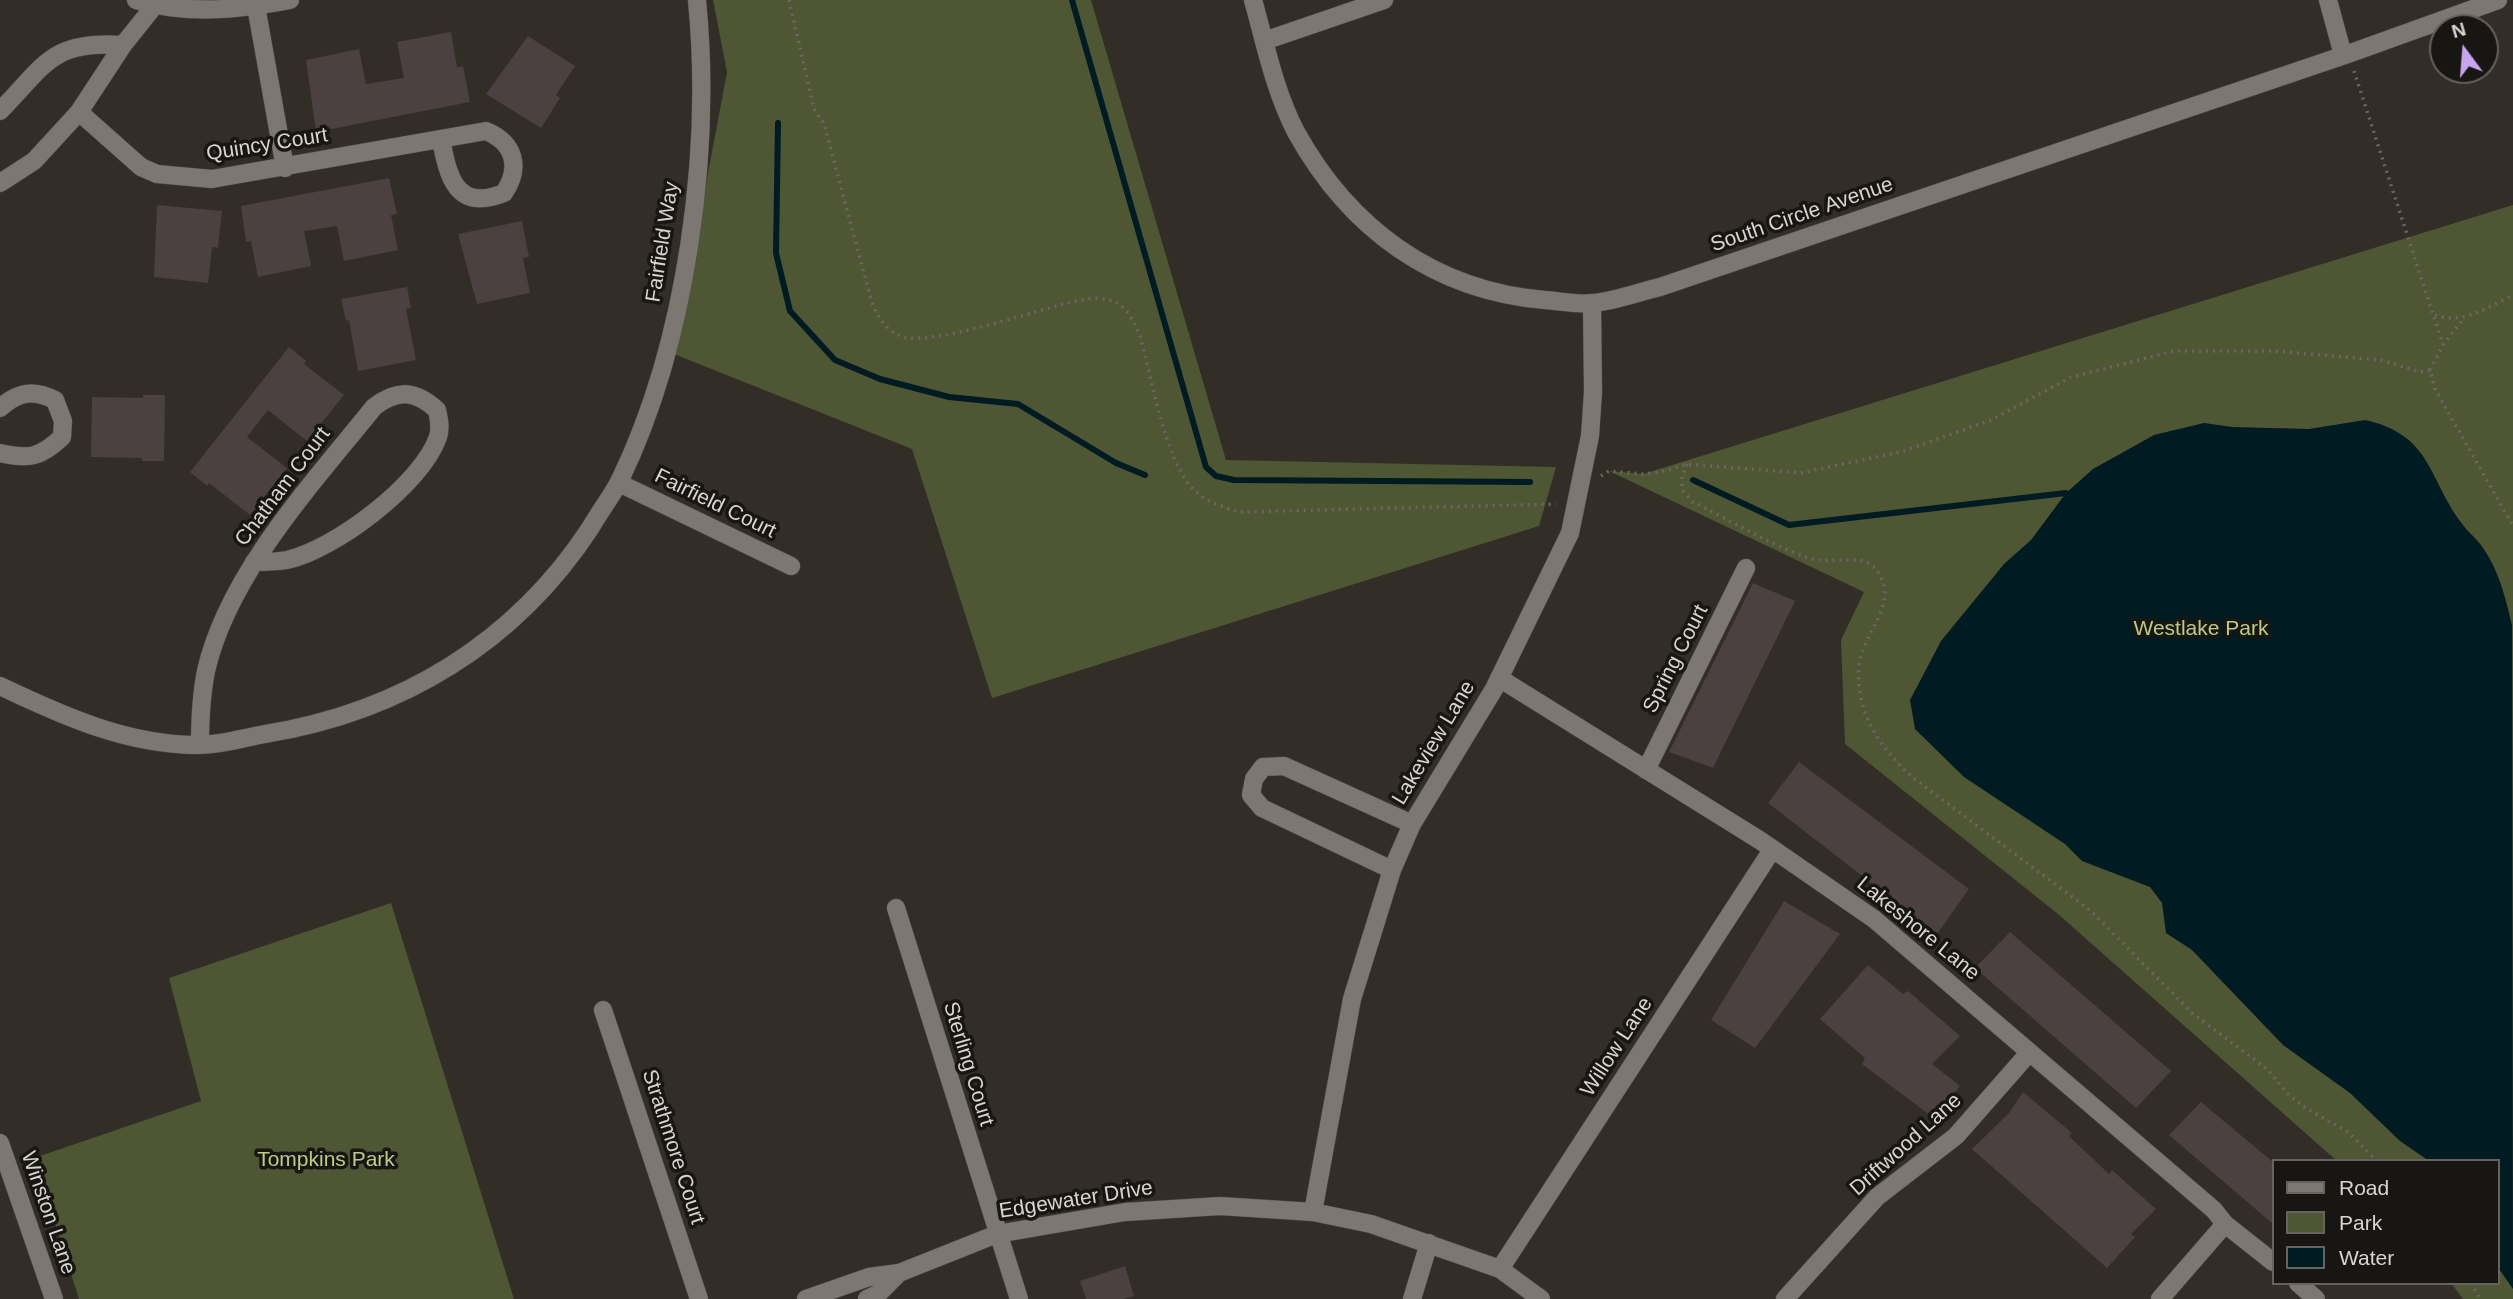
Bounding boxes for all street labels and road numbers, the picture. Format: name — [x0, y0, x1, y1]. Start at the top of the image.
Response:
street label: Quincy Court — [205, 123, 329, 167]
street label: South Circle Avenue — [1708, 172, 1896, 258]
street label: Fairfield Way — [641, 180, 685, 304]
street label: Chatham Court — [230, 423, 336, 551]
street label: Fairfield Court — [650, 464, 780, 544]
street label: Spring Court — [1638, 601, 1714, 717]
street label: Lakeview Lane — [1387, 676, 1481, 810]
street label: Lakeshore Lane — [1852, 872, 1984, 986]
street label: Willow Lane — [1576, 993, 1658, 1101]
street label: Sterling Court — [937, 999, 999, 1129]
street label: Strathmore Court — [636, 1067, 710, 1227]
street label: Driftwood Lane — [1845, 1088, 1967, 1202]
street label: Winston Lane — [15, 1148, 81, 1278]
street label: Edgewater Drive — [997, 1175, 1155, 1225]

